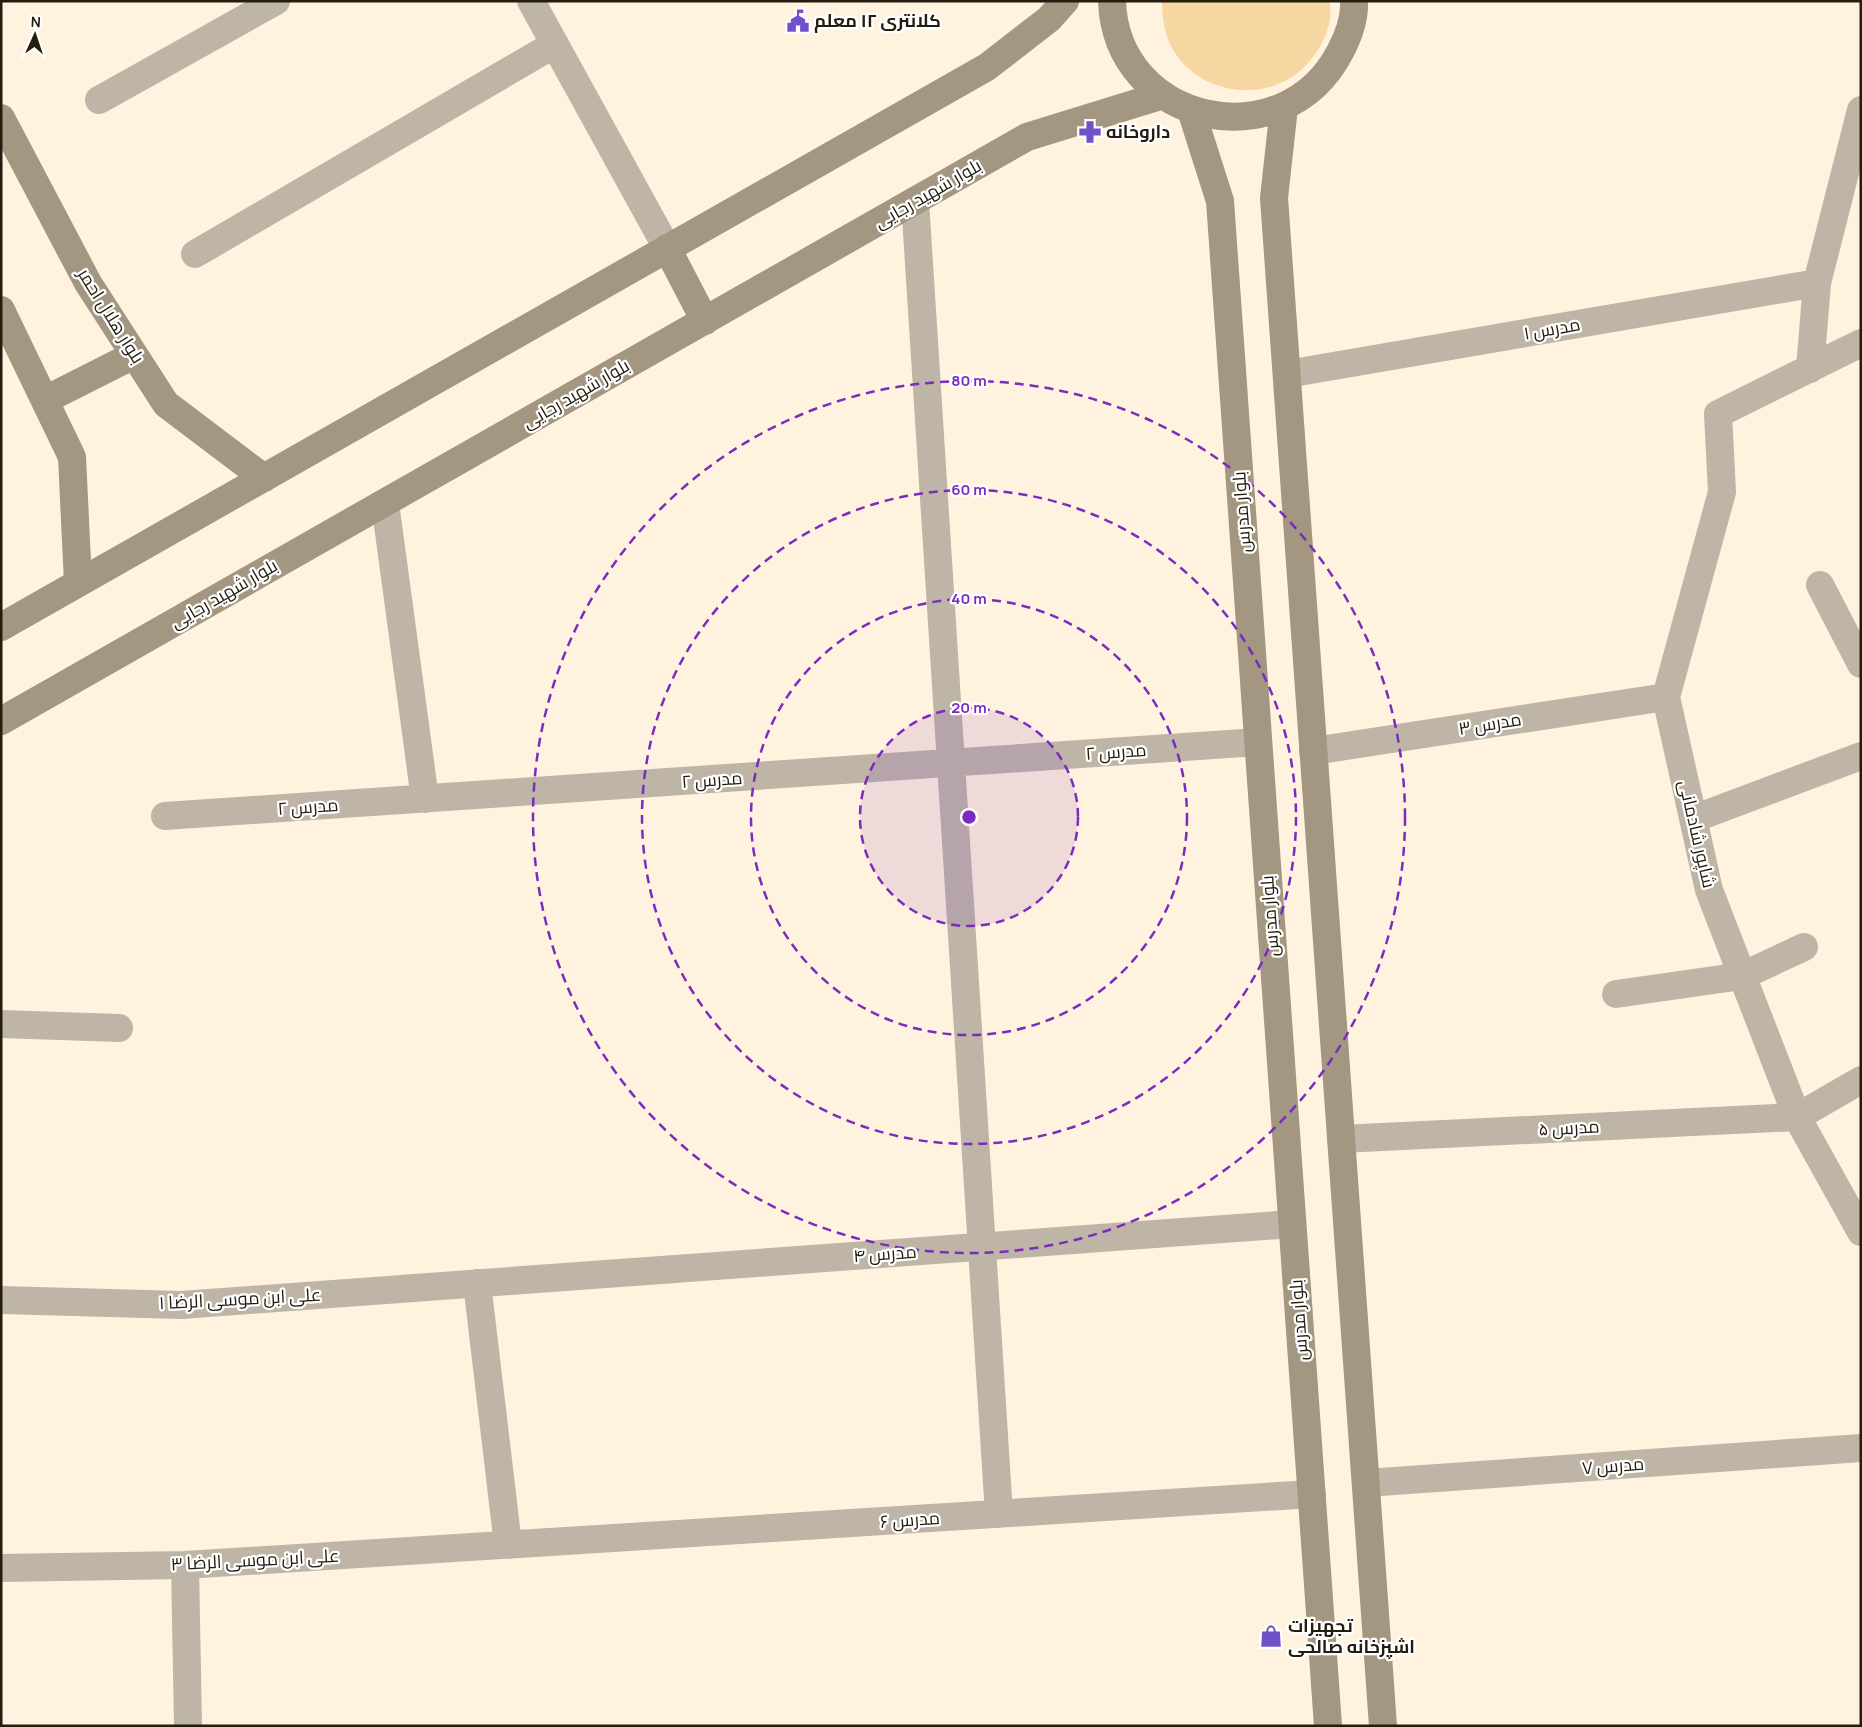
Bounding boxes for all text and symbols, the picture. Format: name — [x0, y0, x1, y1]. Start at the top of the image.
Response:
public building icon: کلانتری ۱۲ معلم — [785, 8, 811, 34]
place label: کلانتری ۱۲ معلم — [814, 8, 941, 33]
north arrow — [10, 10, 60, 60]
text: N — [30, 12, 41, 31]
pharmacy icon: داروخانه — [1077, 119, 1103, 145]
place label: داروخانه — [1106, 119, 1170, 143]
street label: بلوار شهید رجایی — [870, 153, 985, 234]
street label: بلوار هلال احمر — [72, 262, 151, 368]
street label: مدرس ۱ — [1522, 311, 1582, 345]
street label: بلوار شهید رجایی — [518, 353, 633, 434]
text: 80 m — [951, 370, 987, 391]
street label: بلوار مدرس — [1226, 471, 1256, 554]
text: 60 m — [951, 479, 987, 500]
street label: بلوار شهید رجایی — [166, 553, 281, 634]
text: 40 m — [951, 588, 987, 609]
text: 20 m — [951, 697, 987, 718]
street label: مدرس ۳ — [1457, 706, 1523, 740]
street label: مدرس ۲ — [1085, 737, 1147, 765]
street label: مدرس ۲ — [681, 765, 743, 793]
street label: شاپور شادمانی — [1673, 777, 1722, 890]
street label: مدرس ۲ — [277, 792, 339, 820]
centre of rings — [960, 808, 978, 826]
street label: بلوار مدرس — [1254, 875, 1284, 958]
street label: مدرس ۵ — [1538, 1113, 1600, 1141]
street label: مدرس ۴ — [853, 1239, 917, 1267]
street label: بلوار مدرس — [1283, 1279, 1313, 1362]
street label: علی ابن موسی الرضا ۱ — [158, 1282, 322, 1314]
street label: مدرس ۷ — [1581, 1451, 1645, 1479]
street label: مدرس ۶ — [879, 1505, 941, 1533]
street label: علی ابن موسی الرضا ۳ — [170, 1543, 340, 1575]
place label: تجهیزات اشپزخانه صالحی — [1288, 1613, 1415, 1659]
shop icon: تجهیزات اشپزخانه صالحی — [1258, 1623, 1284, 1649]

